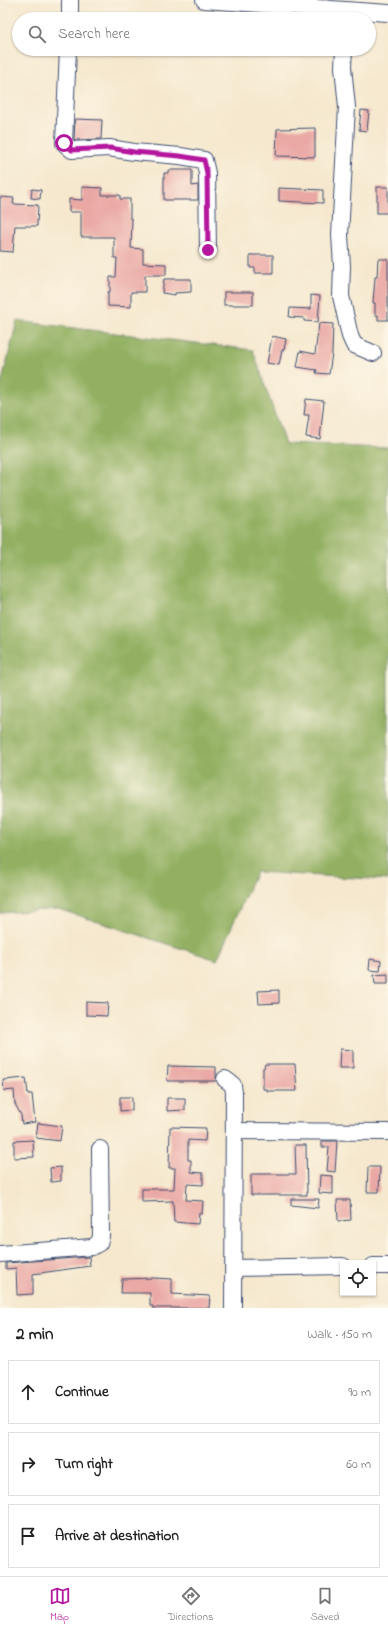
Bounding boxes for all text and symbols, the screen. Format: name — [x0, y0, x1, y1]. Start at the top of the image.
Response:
search box — [12, 12, 376, 56]
icon: search — [26, 23, 48, 45]
text: Search here — [58, 23, 130, 45]
route start — [55, 134, 73, 152]
route end — [199, 241, 217, 259]
map controls — [340, 1260, 376, 1296]
button: locate — [340, 1260, 376, 1296]
text: 2 min — [16, 1322, 53, 1347]
text: Walk · 150 m — [307, 1325, 372, 1344]
icon: ahead — [17, 1381, 39, 1403]
text: Continue — [55, 1381, 109, 1403]
text: 90 m — [348, 1383, 371, 1402]
icon: right — [17, 1453, 39, 1475]
text: Turn right — [55, 1453, 113, 1475]
text: 60 m — [346, 1455, 371, 1474]
icon: arrive — [17, 1525, 39, 1547]
text: Arrive at destination — [55, 1525, 179, 1547]
tab: Map — [49, 1585, 71, 1625]
tab: Directions — [168, 1585, 213, 1625]
tab: Saved — [311, 1585, 339, 1625]

